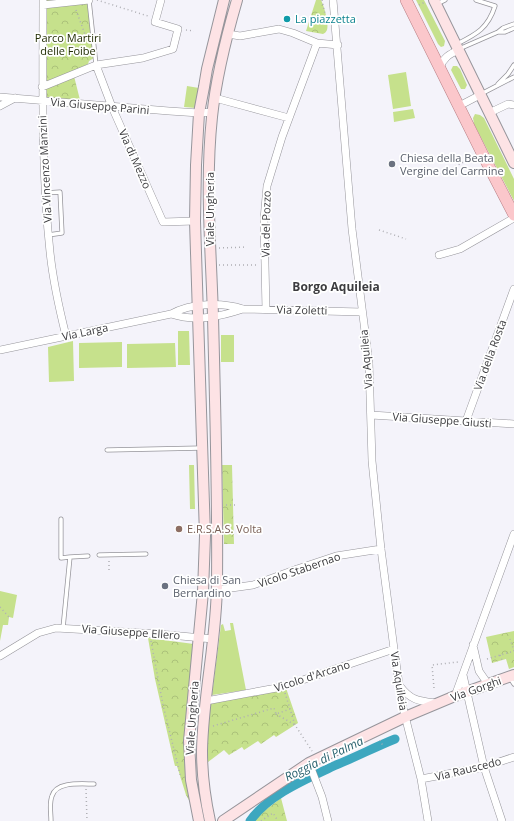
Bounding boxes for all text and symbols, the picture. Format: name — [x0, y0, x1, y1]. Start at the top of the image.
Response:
place label: La piazzetta — [295, 11, 356, 26]
marker: La piazzetta — [282, 14, 292, 24]
park label: Parco Martiri delle Foibe — [35, 30, 101, 58]
street label: Via Giuseppe Parini — [50, 94, 150, 117]
street label: Via Vincenzo Manzini — [34, 115, 55, 223]
street label: Via di Mezzo — [116, 127, 155, 191]
place label: Chiesa della Beata Vergine del Carmine — [400, 150, 504, 178]
marker: Chiesa della Beata Vergine del Carmine — [387, 159, 397, 169]
street label: Viale Ungheria — [202, 172, 217, 246]
street label: Via del Pozzo — [257, 190, 274, 258]
district label: Borgo Aquileia — [292, 278, 380, 295]
street label: Via Zoletti — [276, 302, 328, 317]
street label: Via della Rosta — [470, 317, 509, 392]
street label: Via Larga — [60, 319, 109, 344]
street label: Via Aquileia — [355, 329, 376, 389]
street label: Via Giuseppe Giusti — [392, 409, 492, 430]
place label: E.R.S.A.S. Volta — [187, 521, 262, 536]
marker: E.R.S.A.S. Volta — [174, 524, 184, 534]
street label: Vicolo Stabernao — [256, 548, 342, 591]
place label: Chiesa di San Bernardino — [173, 572, 241, 600]
marker: Chiesa di San Bernardino — [160, 581, 170, 591]
street label: Via Giuseppe Ellero — [81, 621, 181, 642]
street label: Via Aquileia — [387, 650, 412, 711]
street label: Vicolo d'Arcano — [272, 656, 352, 695]
street label: Via Gorghi — [448, 672, 503, 705]
street label: Viale Ungheria — [181, 680, 202, 756]
water label: Roggia di Palma — [281, 732, 366, 785]
street label: Via Rauscedo — [433, 753, 503, 784]

